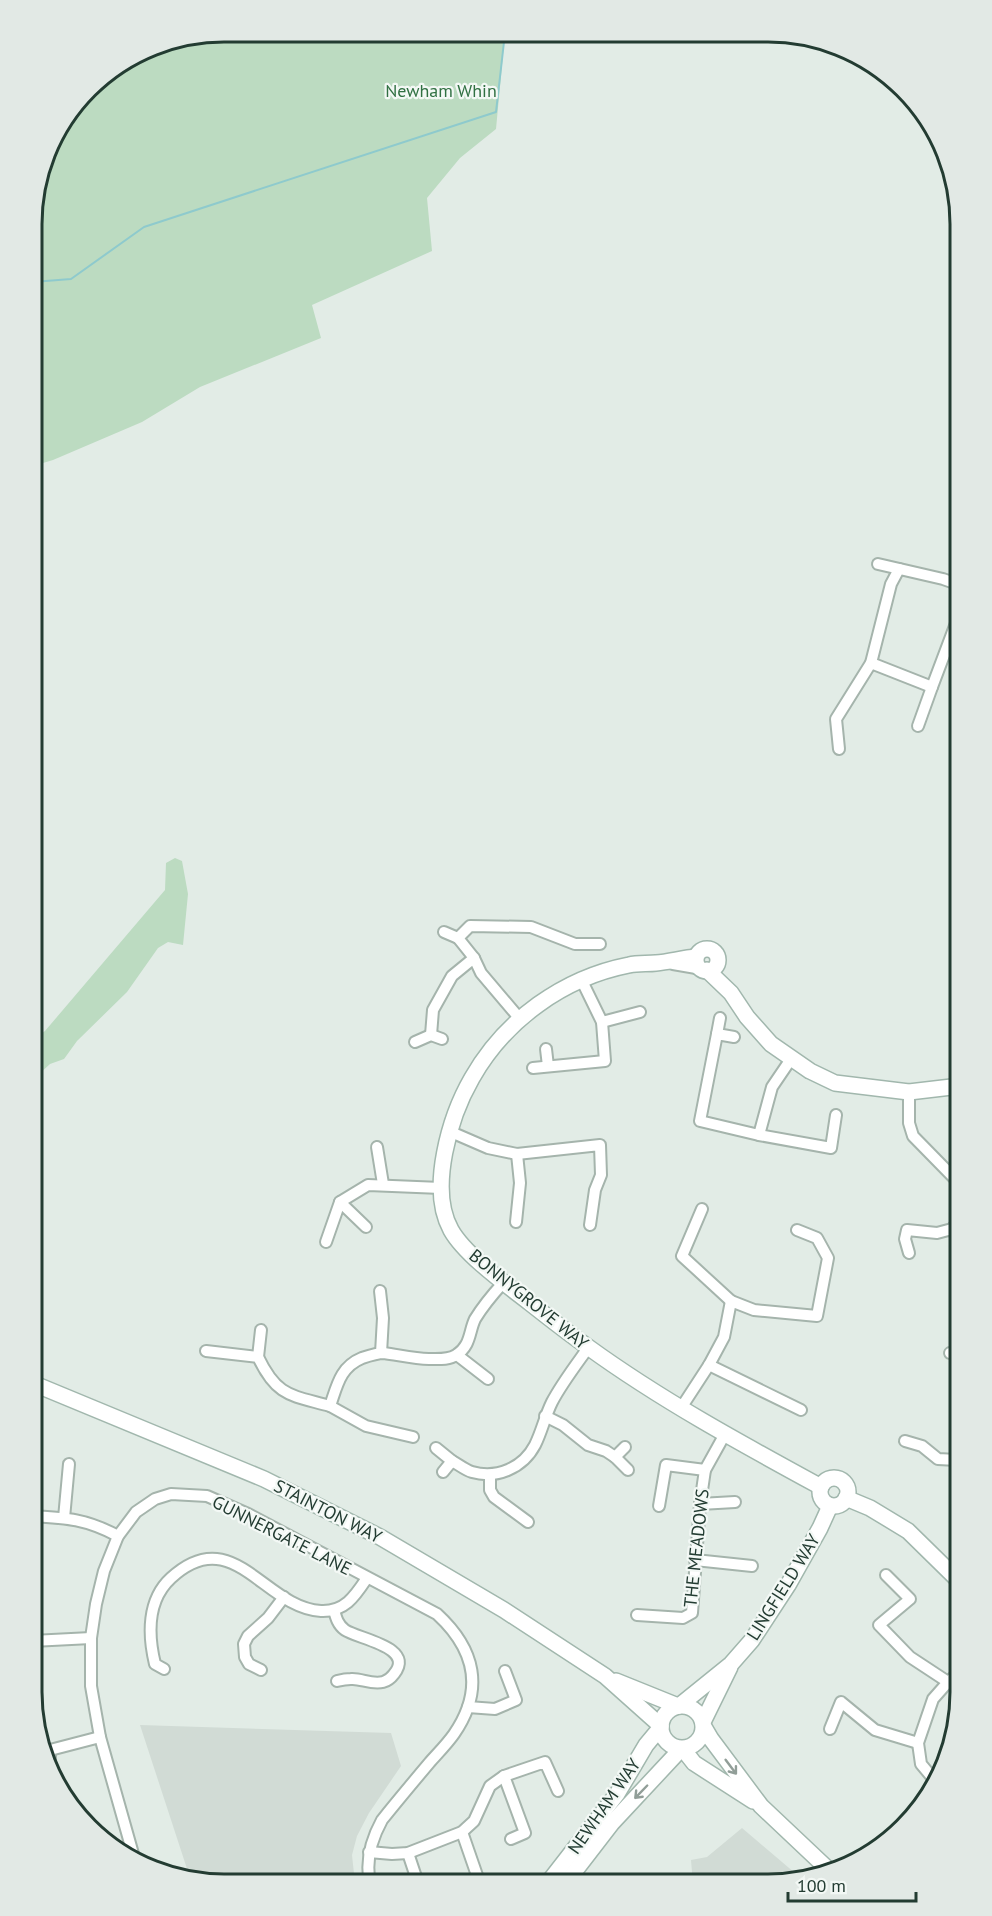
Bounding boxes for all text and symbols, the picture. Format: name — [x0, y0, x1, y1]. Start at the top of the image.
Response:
park label: Newham Whin — [385, 79, 497, 102]
street label: BONNYGROVE WAY — [465, 1244, 593, 1354]
street label: STAINTON WAY — [270, 1474, 386, 1548]
street label: THE MEADOWS — [678, 1488, 714, 1608]
street label: GUNNERGATE LANE — [209, 1490, 355, 1580]
street label: LINGFIELD WAY — [741, 1530, 825, 1644]
street label: NEWHAM WAY — [563, 1754, 645, 1858]
one-way arrow — [725, 1758, 737, 1774]
one-way arrow — [634, 1784, 648, 1799]
scale bar — [788, 1865, 916, 1903]
text: 100 m — [797, 1874, 846, 1897]

